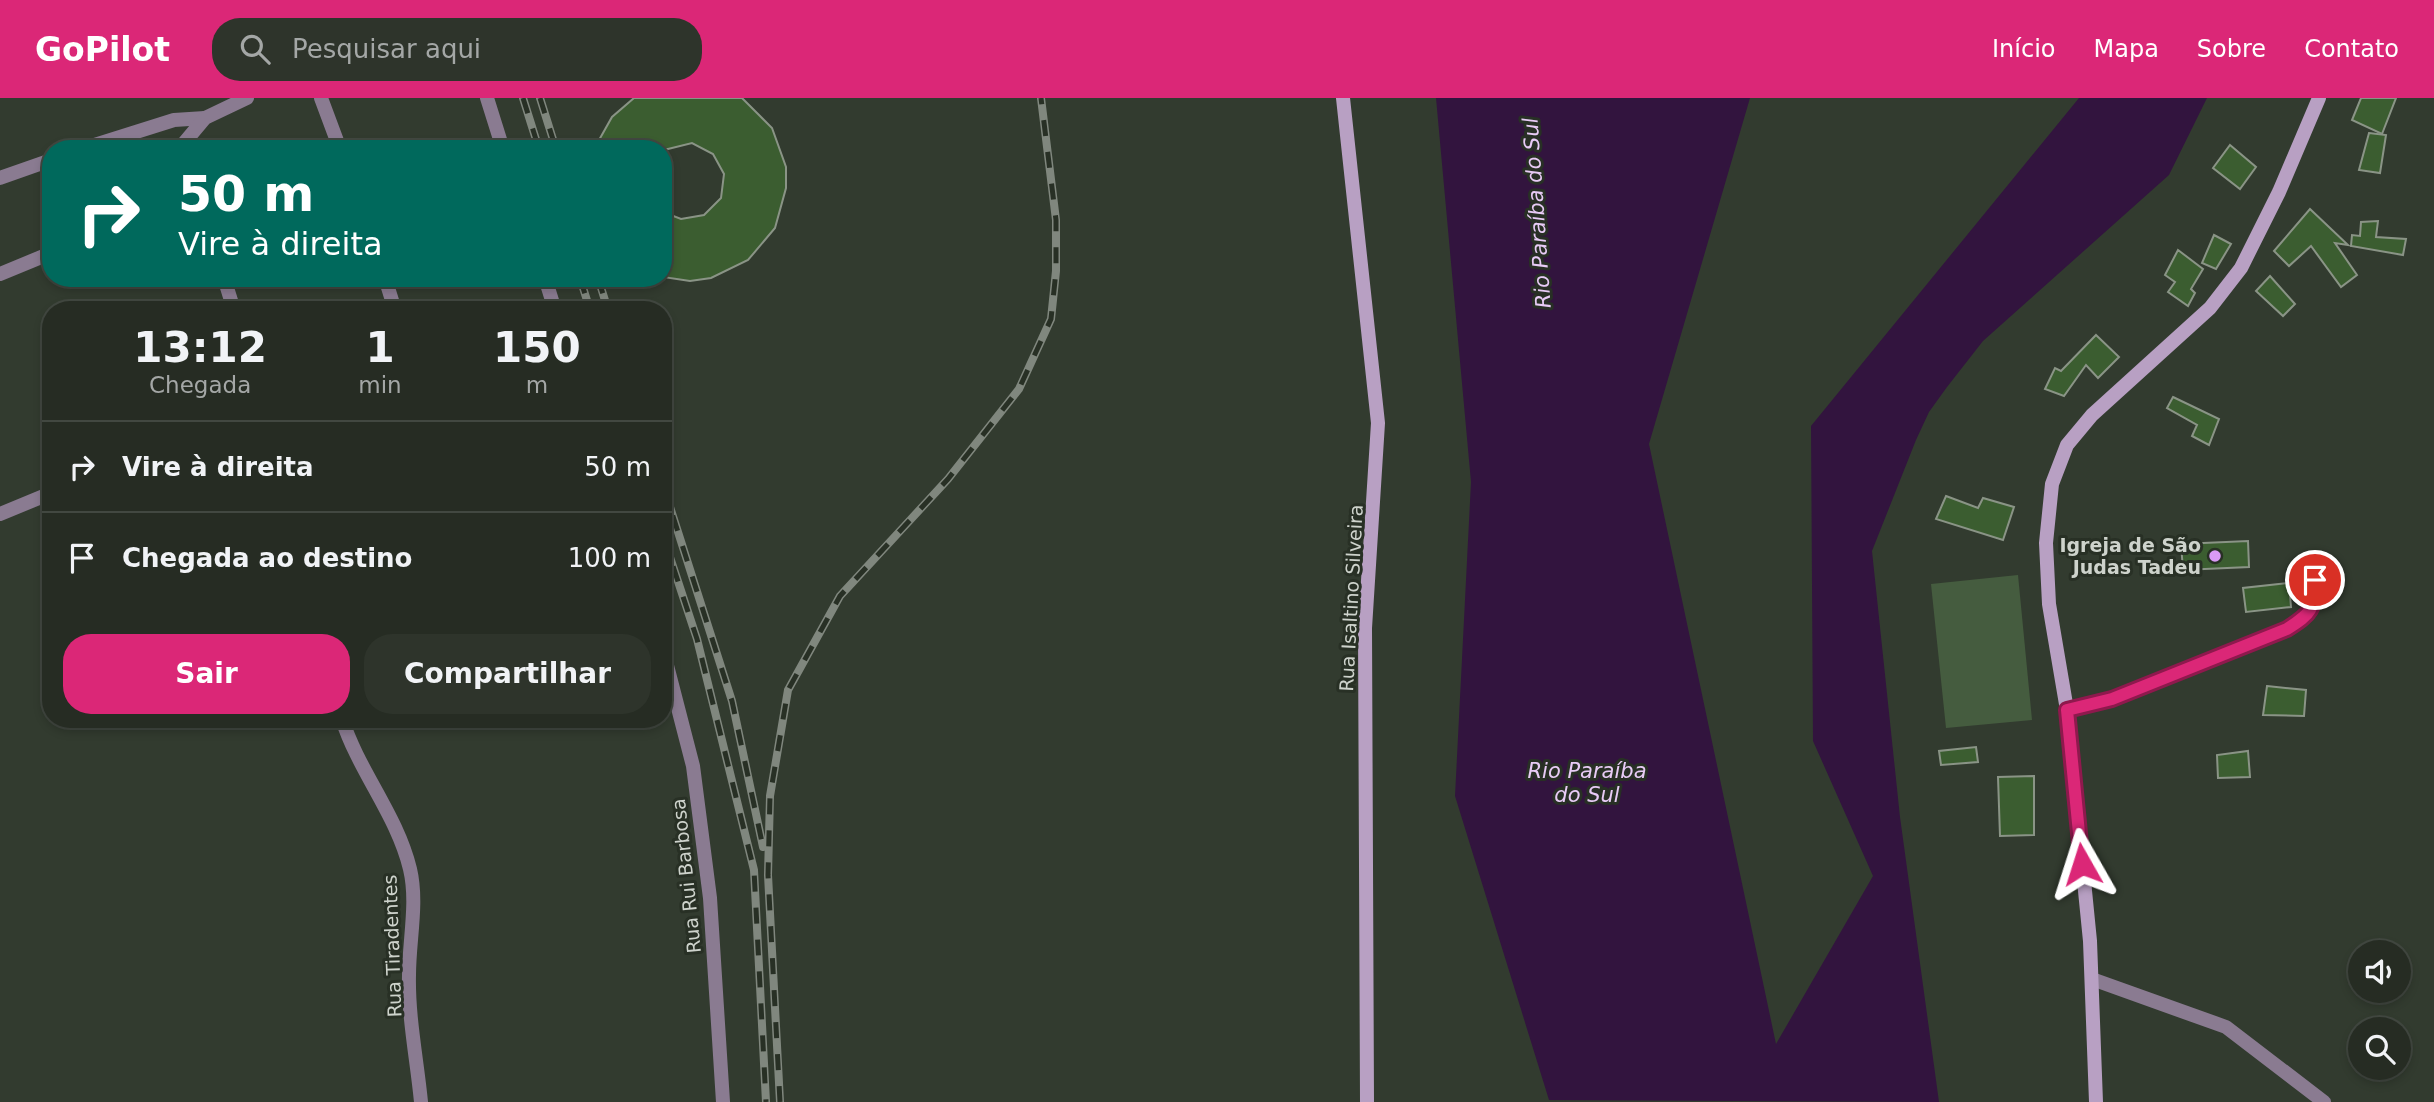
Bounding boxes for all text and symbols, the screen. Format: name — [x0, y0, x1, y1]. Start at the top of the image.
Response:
search box — [212, 18, 702, 81]
text: GoPilot — [35, 30, 170, 69]
icon: search — [236, 30, 274, 68]
text: Pesquisar aqui — [292, 34, 481, 64]
text: Início — [1992, 35, 2056, 63]
text: Mapa — [2094, 35, 2159, 63]
text: Sobre — [2197, 35, 2266, 63]
text: Contato — [2304, 35, 2399, 63]
water label: Rio Paraíba do Sul — [1518, 117, 1556, 309]
text: 50 m — [178, 166, 314, 223]
icon: right — [63, 168, 154, 259]
text: Vire à direita — [178, 225, 383, 263]
text: 13:12 — [133, 323, 267, 372]
text: 1 — [365, 323, 395, 372]
text: 150 — [493, 323, 581, 372]
text: Chegada — [149, 372, 251, 398]
text: min — [358, 372, 402, 398]
text: m — [526, 372, 548, 398]
icon: right — [63, 448, 101, 486]
text: Vire à direita — [122, 452, 314, 482]
text: 50 m — [584, 452, 651, 482]
street label: Rua Isaltino Silveira — [1335, 504, 1367, 692]
place label: Igreja de São Judas Tadeu — [2059, 534, 2201, 578]
icon: arrive — [63, 539, 101, 577]
text: Chegada ao destino — [122, 543, 412, 573]
text: 100 m — [568, 543, 651, 573]
marker: Igreja de São Judas Tadeu — [2207, 548, 2223, 564]
pin — [2285, 550, 2345, 610]
icon: arrive — [2296, 561, 2334, 599]
button: Sair — [63, 634, 350, 714]
button: Compartilhar — [364, 634, 651, 714]
water label: Rio Paraíba do Sul — [1527, 759, 1647, 807]
street label: Rua Rui Barbosa — [667, 798, 705, 954]
position arrow — [2045, 827, 2119, 901]
street label: Rua Tiradentes — [379, 874, 405, 1018]
map controls — [2348, 940, 2411, 1080]
button: sound — [2348, 940, 2411, 1003]
button: search — [2348, 1017, 2411, 1080]

